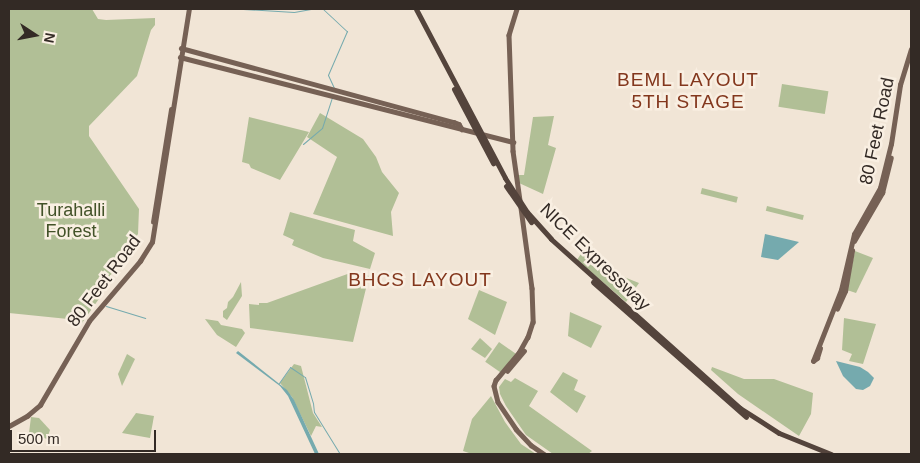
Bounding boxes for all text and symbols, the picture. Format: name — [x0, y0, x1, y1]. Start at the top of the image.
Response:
north arrow — [10, 10, 60, 60]
text: N — [41, 31, 59, 44]
district label: BEML LAYOUT 5TH STAGE — [615, 69, 761, 113]
street label: 80 Feet Road — [855, 75, 899, 187]
street label: NICE Expressway — [535, 199, 655, 315]
park label: Turahalli Forest — [37, 200, 105, 242]
street label: 80 Feet Road — [63, 231, 145, 331]
district label: BHCS LAYOUT — [347, 269, 493, 291]
scale bar — [12, 420, 159, 452]
text: 500 m — [18, 430, 60, 447]

